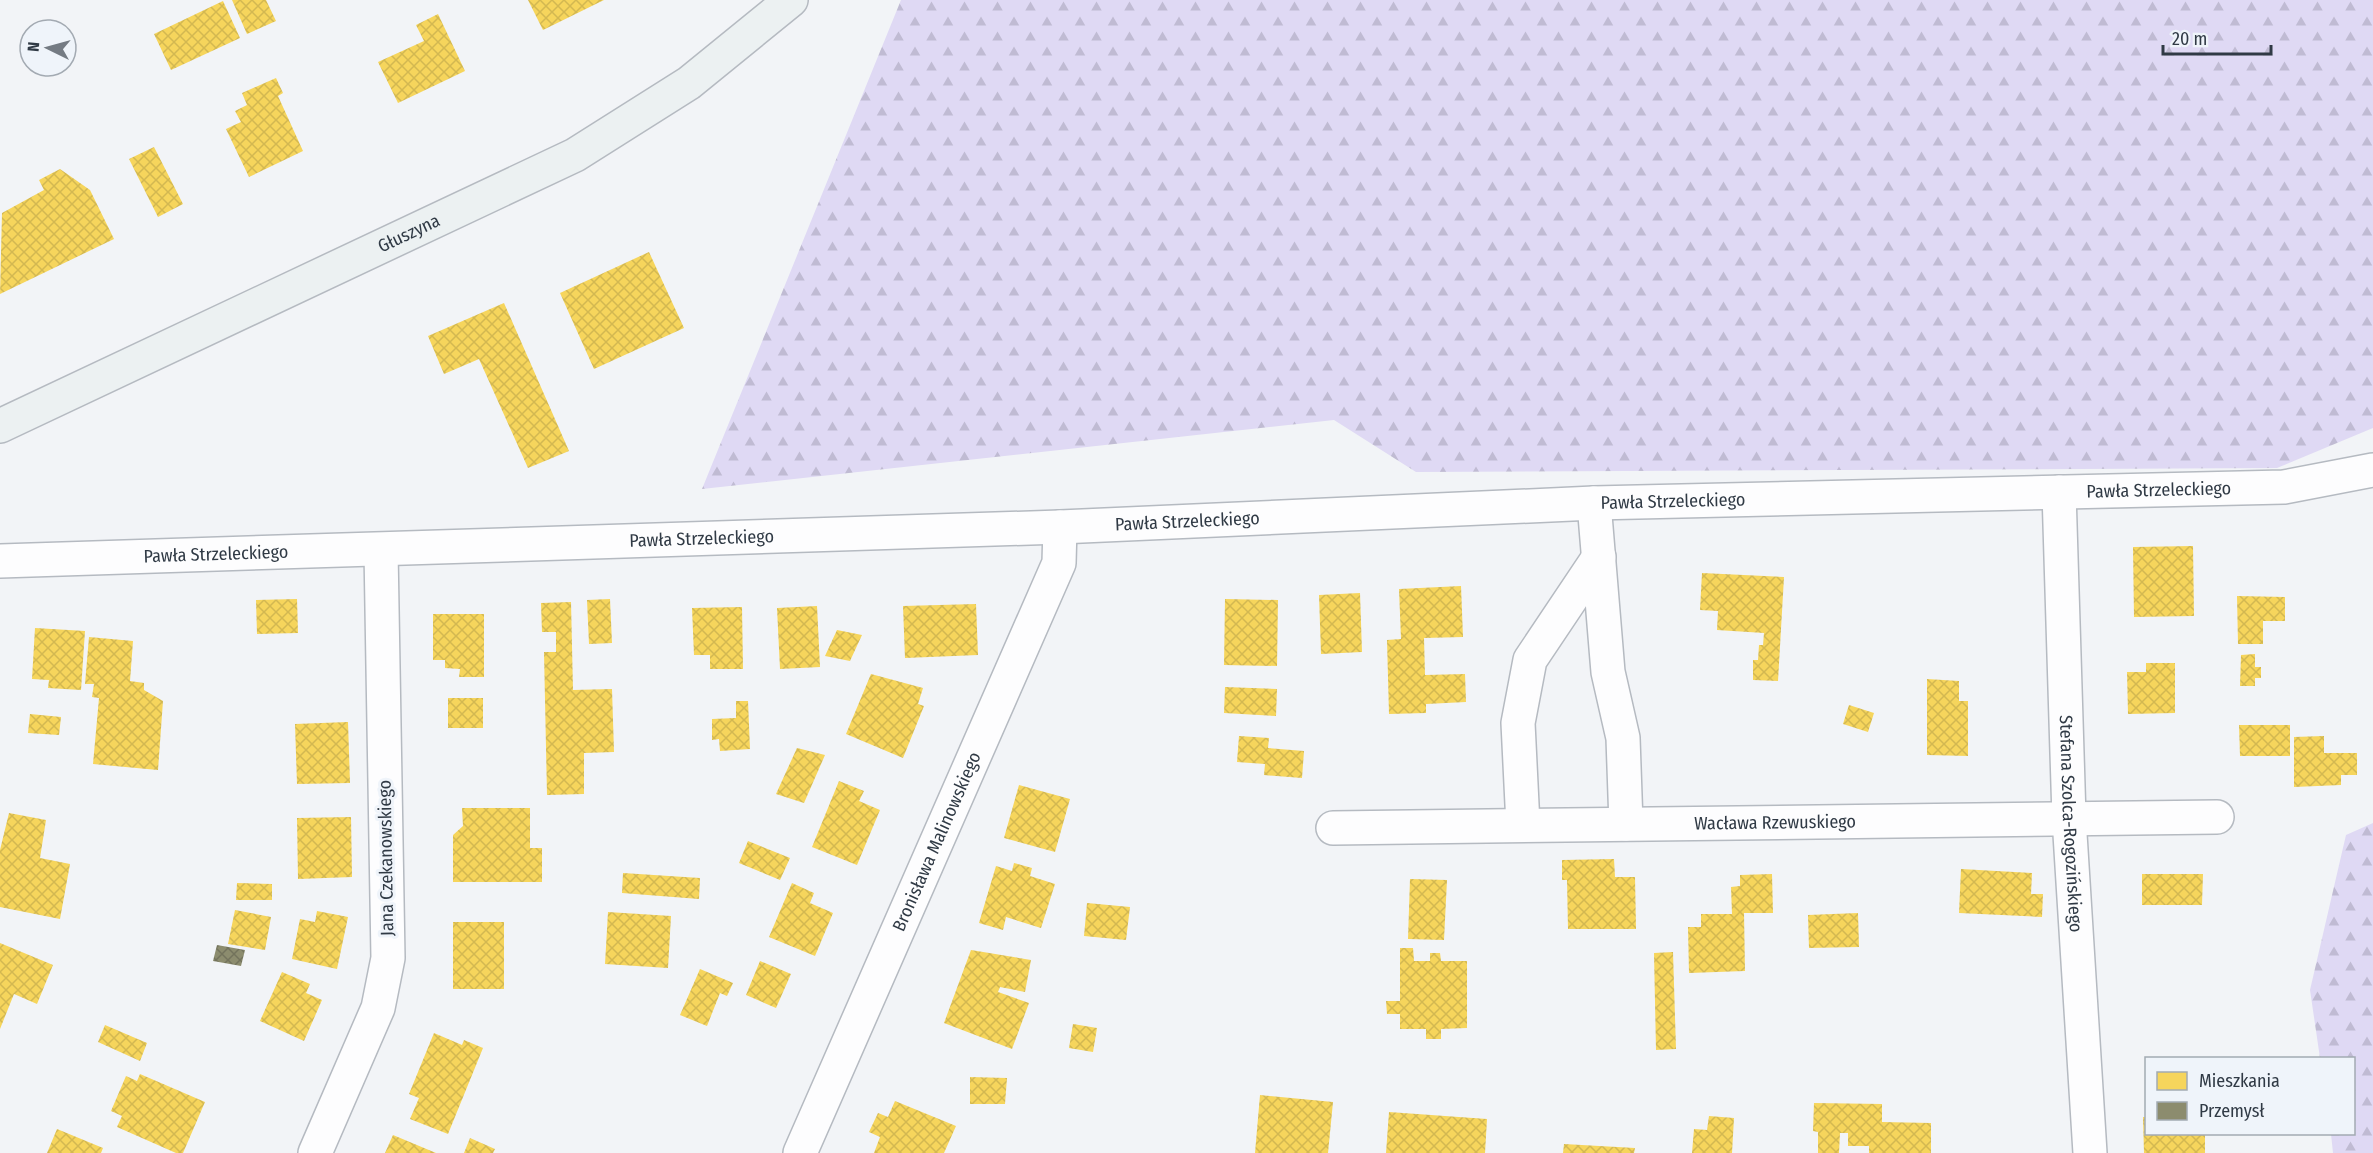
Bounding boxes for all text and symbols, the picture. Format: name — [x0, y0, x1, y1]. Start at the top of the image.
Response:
north arrow — [18, 18, 78, 78]
scale bar — [2163, 18, 2271, 56]
text: 20 m — [2172, 28, 2207, 50]
text: N — [24, 41, 43, 52]
street label: Głuszyna — [374, 209, 444, 257]
street label: Pawła Strzeleckiego — [2086, 477, 2231, 503]
street label: Pawła Strzeleckiego — [1600, 488, 1746, 514]
street label: Pawła Strzeleckiego — [1115, 507, 1260, 536]
street label: Pawła Strzeleckiego — [629, 525, 774, 552]
street label: Pawła Strzeleckiego — [143, 541, 289, 567]
street label: Stefana Szolca-Rogozińskiego — [2055, 715, 2087, 933]
street label: Bronisława Malinowskiego — [888, 749, 986, 935]
street label: Jana Czekanowskiego — [374, 780, 398, 936]
street label: Wacława Rzewuskiego — [1694, 810, 1856, 835]
legend — [2145, 1057, 2355, 1135]
text: Mieszkania — [2199, 1070, 2280, 1092]
text: Przemysł — [2199, 1100, 2265, 1122]

